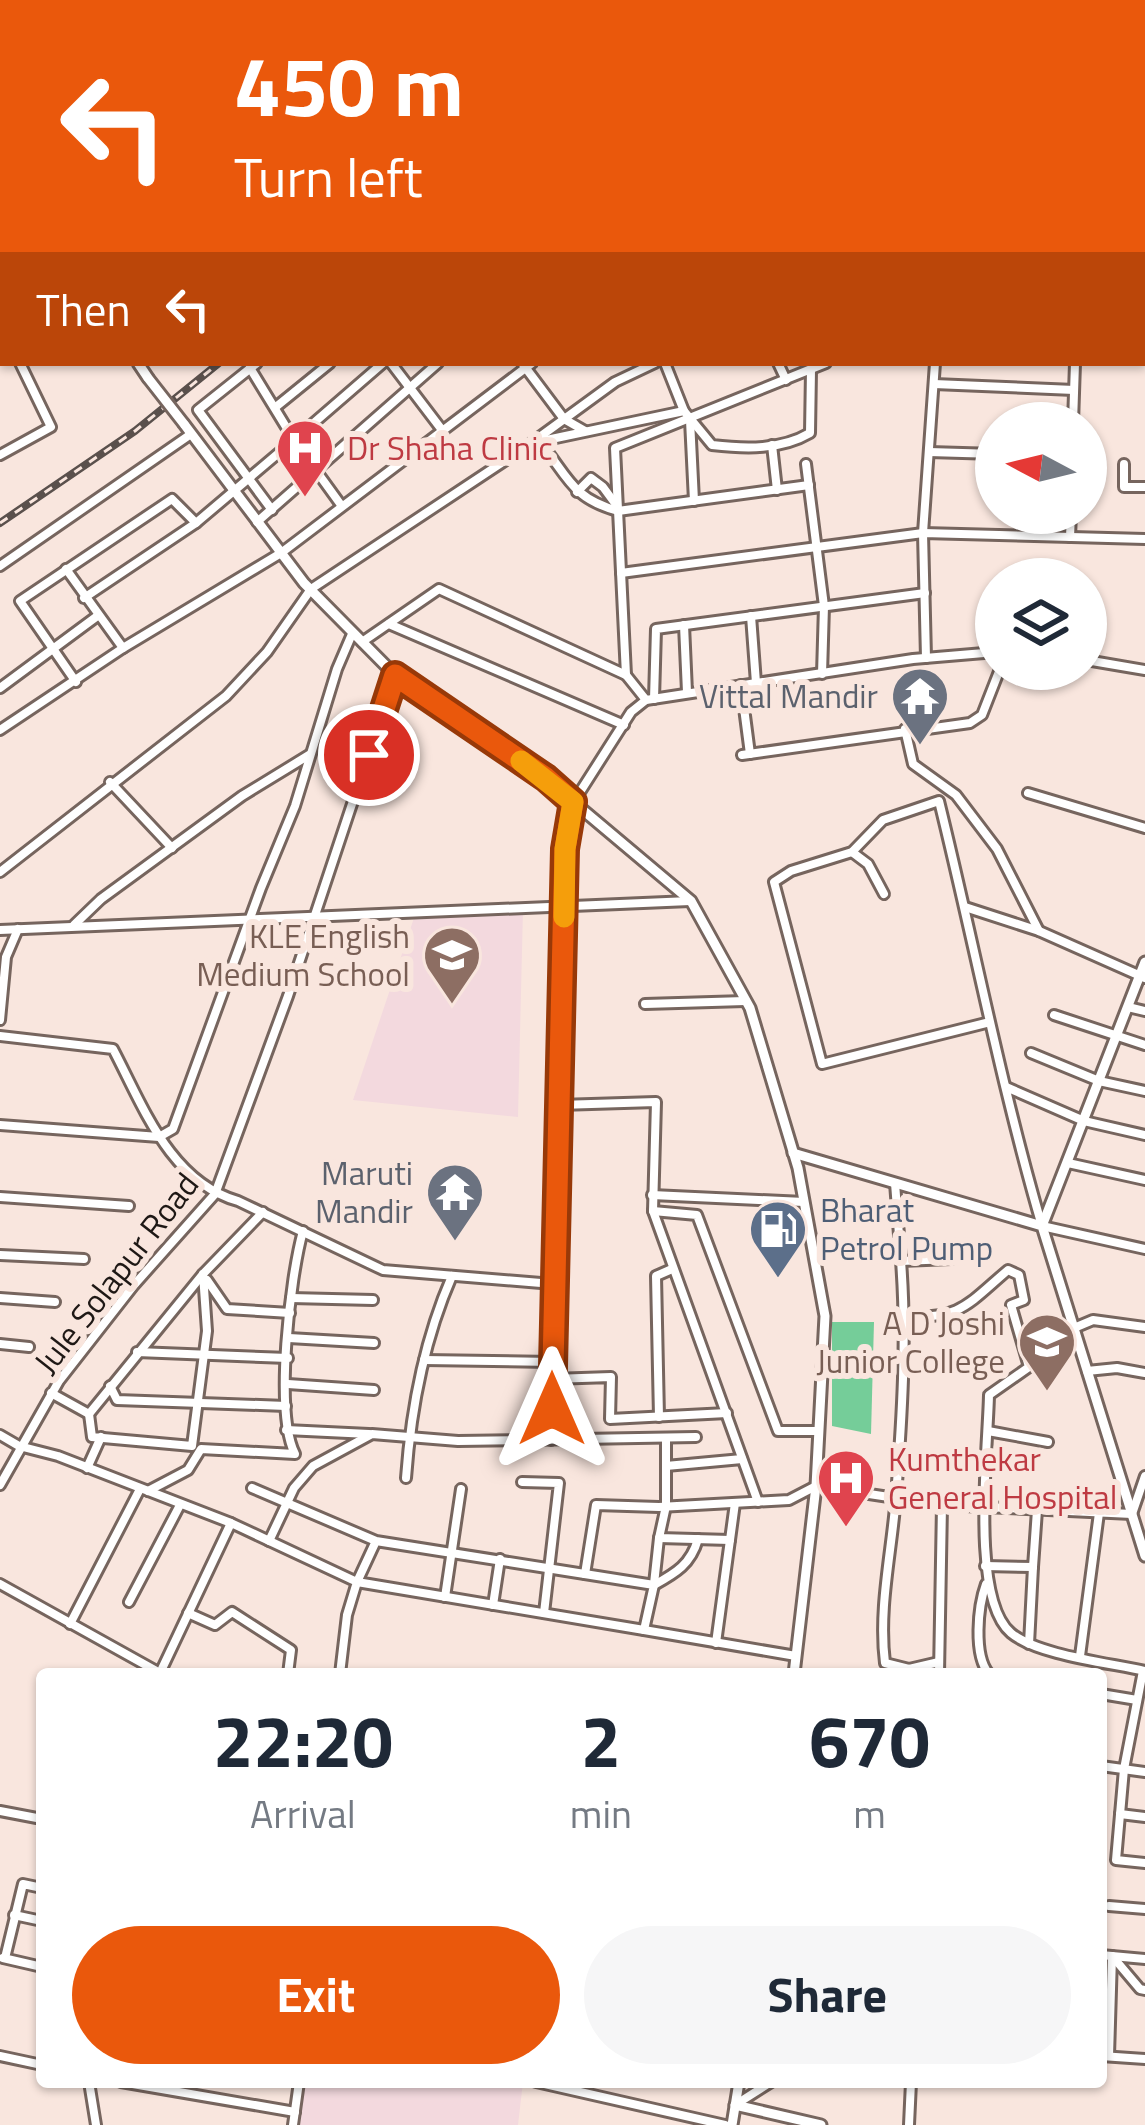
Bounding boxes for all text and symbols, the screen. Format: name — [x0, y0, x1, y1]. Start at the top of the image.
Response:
text: 450 m — [234, 21, 464, 149]
icon: left — [36, 48, 192, 204]
text: Turn left — [234, 136, 423, 218]
text: Then — [36, 275, 131, 343]
icon: left — [155, 276, 221, 342]
north arrow — [975, 402, 1107, 534]
map controls — [975, 402, 1107, 690]
hospital icon: Dr Shaha Clinic — [274, 417, 336, 499]
place label: Dr Shaha Clinic — [347, 423, 553, 473]
button: layers — [975, 558, 1107, 690]
temple icon: Vittal Mandir — [889, 665, 951, 747]
place label: Vittal Mandir — [699, 671, 878, 721]
pin — [318, 704, 420, 806]
icon: arrive — [336, 722, 402, 788]
place label: KLE English Medium School — [196, 911, 410, 999]
school or university icon: KLE English Medium School — [421, 924, 483, 1006]
place label: Maruti Mandir — [315, 1148, 413, 1236]
temple icon: Maruti Mandir — [424, 1161, 486, 1243]
street label: Jule Solapur Road — [21, 1162, 211, 1384]
place label: Bharat Petrol Pump — [820, 1185, 993, 1273]
fuel station icon: Bharat Petrol Pump — [747, 1198, 809, 1280]
place label: A D Joshi Junior College — [816, 1298, 1005, 1386]
school or university icon: A D Joshi Junior College — [1016, 1311, 1078, 1393]
position arrow — [489, 1346, 615, 1472]
place label: Kumthekar General Hospital — [888, 1434, 1117, 1522]
hospital icon: Kumthekar General Hospital — [815, 1447, 877, 1529]
text: 22:20 — [213, 1685, 393, 1795]
text: 2 — [581, 1685, 621, 1795]
text: 670 — [809, 1685, 930, 1795]
text: Arrival — [250, 1784, 356, 1843]
text: min — [570, 1784, 632, 1843]
text: m — [853, 1784, 886, 1843]
button: Exit — [72, 1926, 560, 2064]
button: Share — [584, 1926, 1071, 2064]

